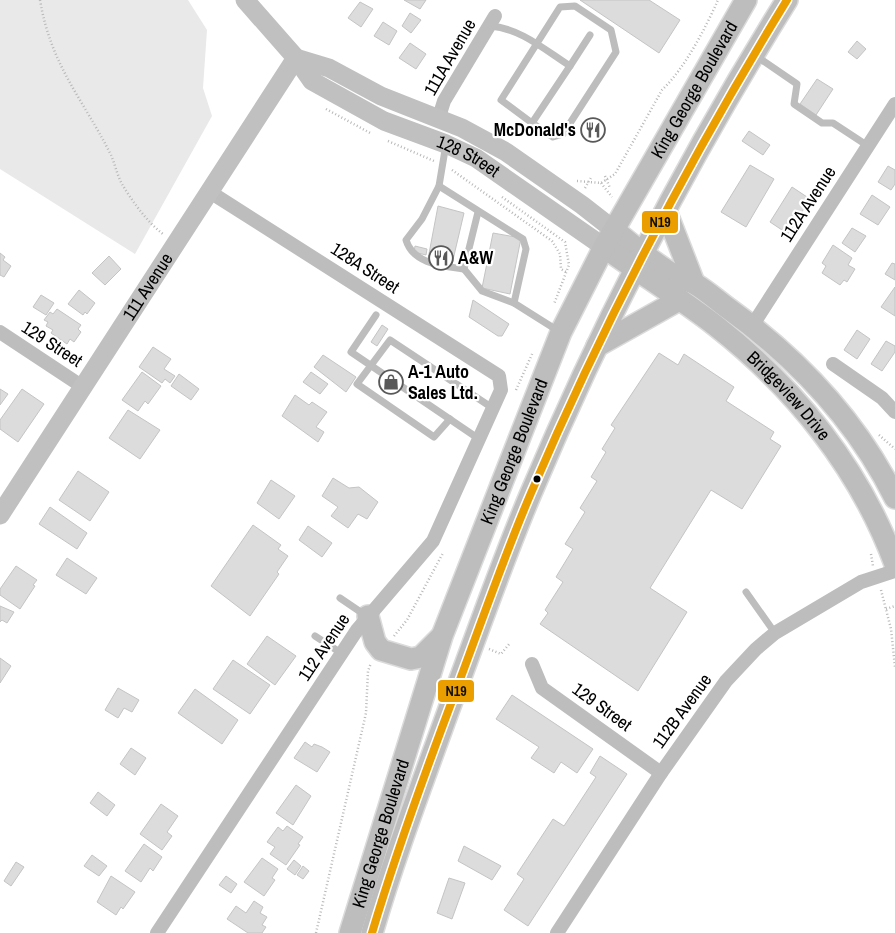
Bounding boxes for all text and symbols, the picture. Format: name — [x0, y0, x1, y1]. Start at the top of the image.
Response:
street label: 111A Avenue — [418, 14, 482, 100]
street label: King George Boulevard — [645, 16, 743, 163]
place label: McDonald's — [494, 117, 576, 142]
restaurant icon: McDonald's — [580, 117, 606, 143]
street label: 128 Street — [434, 129, 505, 183]
street label: 112A Avenue — [774, 161, 841, 246]
line badge: N19 — [641, 210, 679, 234]
text: N19 — [649, 213, 671, 231]
street label: 128A Street — [326, 236, 404, 299]
restaurant icon: A&W — [428, 245, 454, 271]
place label: A&W — [458, 245, 493, 270]
street label: 111 Avenue — [116, 248, 179, 325]
street label: 129 Street — [17, 315, 88, 373]
street label: Bridgeview Drive — [742, 345, 837, 445]
place label: A-1 Auto Sales Ltd. — [408, 359, 478, 405]
shop icon: A-1 Auto Sales Ltd. — [378, 369, 404, 395]
street label: King George Boulevard — [474, 375, 554, 528]
unlabelled marker — [532, 474, 542, 484]
street label: 112 Avenue — [292, 608, 355, 685]
street label: 112B Avenue — [646, 668, 717, 753]
street label: 129 Street — [567, 676, 637, 737]
line badge: N19 — [437, 679, 475, 703]
text: N19 — [445, 682, 467, 700]
street label: King George Boulevard — [346, 756, 415, 911]

